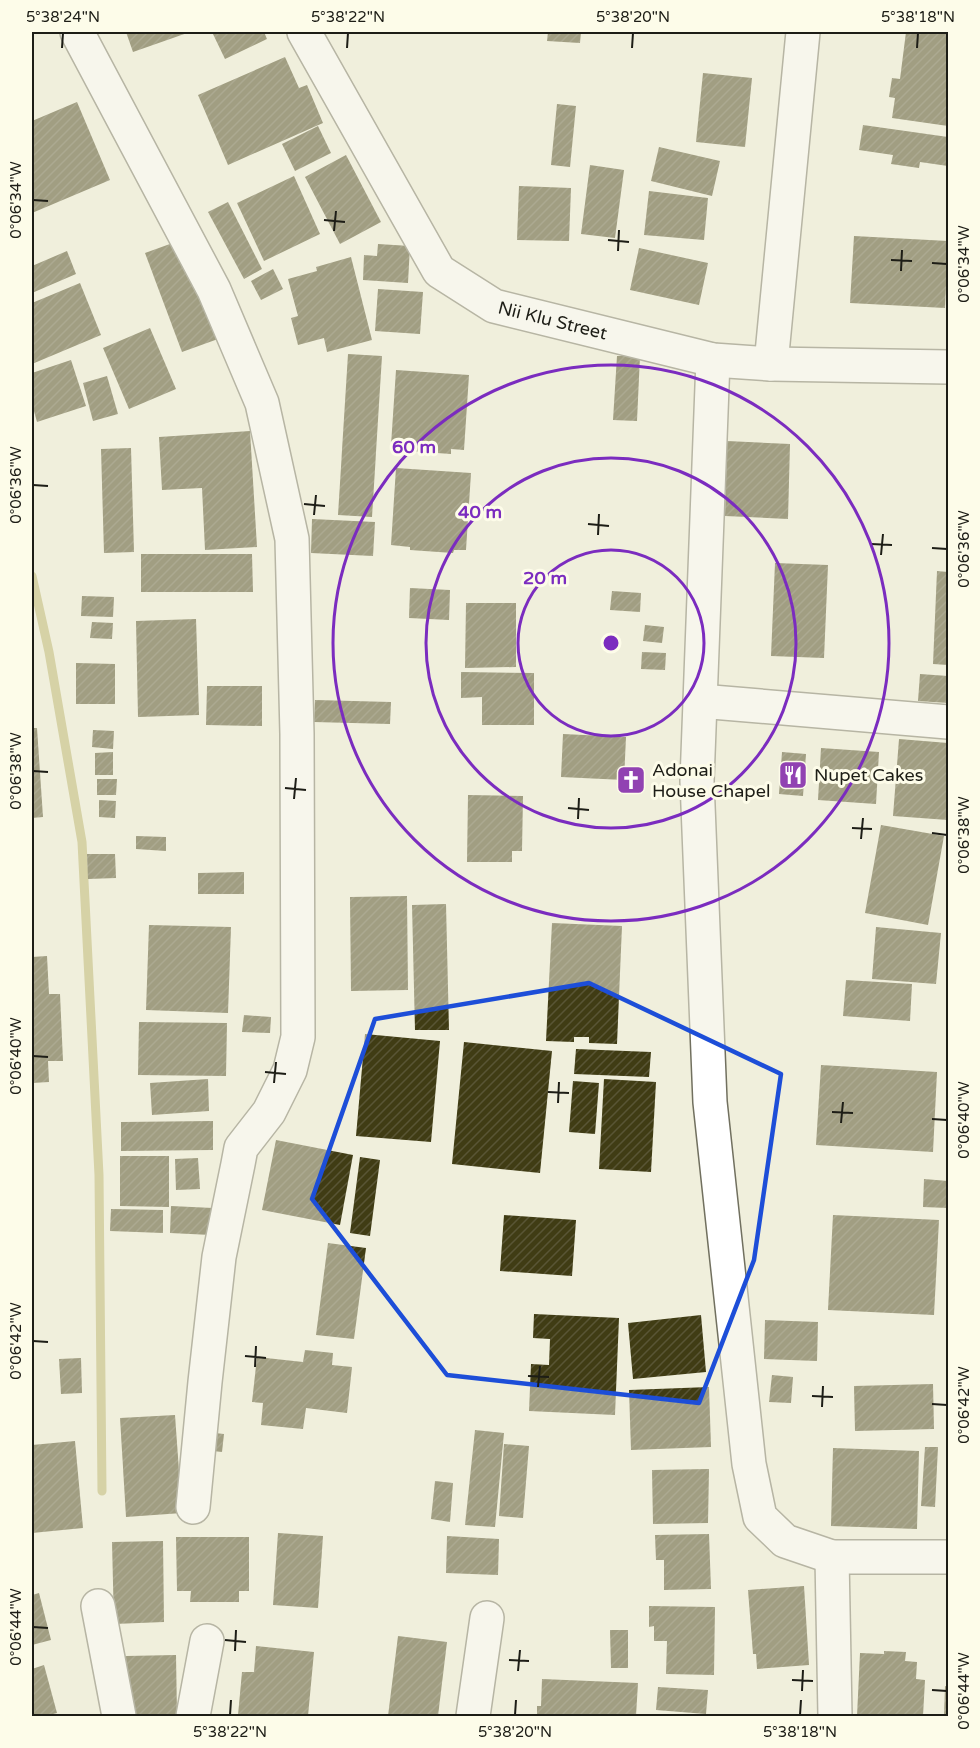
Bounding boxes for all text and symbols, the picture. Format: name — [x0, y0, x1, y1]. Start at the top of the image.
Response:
text: 5°38'24"N — [26, 8, 100, 26]
text: 5°38'22"N — [311, 8, 385, 26]
text: 5°38'20"N — [596, 8, 670, 26]
text: 5°38'18"N — [881, 8, 955, 26]
text: 0°06'34"W — [7, 161, 25, 239]
text: 0°06'34"W — [955, 225, 973, 303]
street label: Nii Klu Street — [496, 296, 610, 345]
text: 60 m — [392, 436, 436, 458]
text: 0°06'36"W — [7, 446, 25, 524]
text: 40 m — [458, 501, 502, 523]
text: 0°06'36"W — [955, 510, 973, 588]
text: 20 m — [523, 567, 567, 589]
centre of rings — [601, 633, 621, 653]
text: 0°06'38"W — [7, 732, 25, 810]
place label: Adonai House Chapel — [652, 759, 770, 802]
restaurant icon: Nupet Cakes — [777, 759, 809, 791]
church icon: Adonai House Chapel — [615, 764, 647, 796]
place label: Nupet Cakes — [814, 764, 923, 786]
text: 0°06'38"W — [955, 796, 973, 874]
text: 0°06'40"W — [7, 1017, 25, 1095]
text: 0°06'40"W — [955, 1081, 973, 1159]
text: 0°06'42"W — [7, 1302, 25, 1380]
text: 0°06'42"W — [955, 1366, 973, 1444]
text: 0°06'44"W — [7, 1588, 25, 1666]
text: 0°06'44"W — [955, 1652, 973, 1730]
text: 5°38'22"N — [193, 1723, 267, 1741]
text: 5°38'20"N — [478, 1723, 552, 1741]
text: 5°38'18"N — [763, 1723, 837, 1741]

